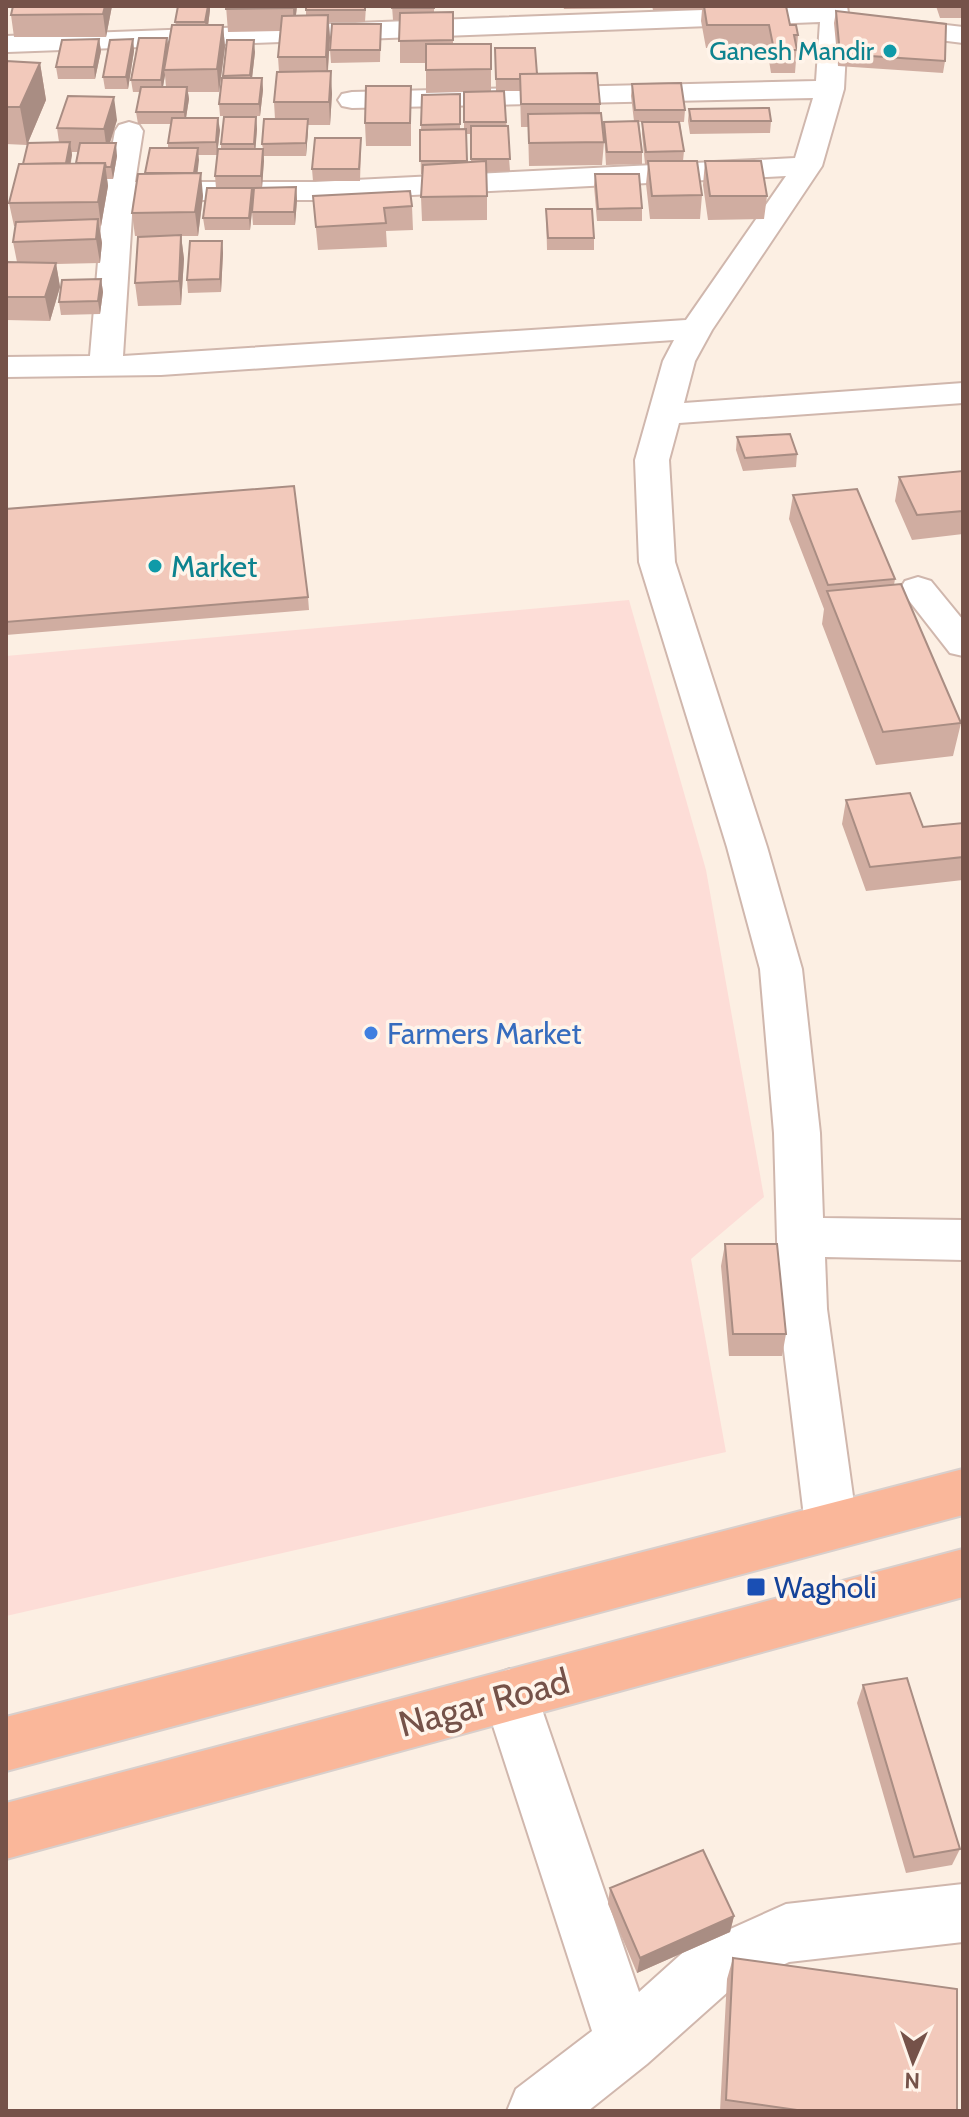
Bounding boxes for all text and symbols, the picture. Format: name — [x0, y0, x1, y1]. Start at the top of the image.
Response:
place label: Ganesh Mandir — [709, 35, 875, 67]
marker: Ganesh Mandir — [881, 42, 899, 60]
place label: Market — [171, 548, 257, 585]
marker: Market — [146, 557, 164, 575]
place label: Farmers Market — [387, 1015, 582, 1052]
marker: Farmers Market — [362, 1024, 380, 1042]
place label: Wagholi — [774, 1569, 877, 1606]
marker: Wagholi — [745, 1576, 767, 1598]
street label: Nagar Road — [394, 1658, 574, 1746]
north arrow — [873, 2021, 953, 2101]
text: N — [904, 2067, 921, 2094]

